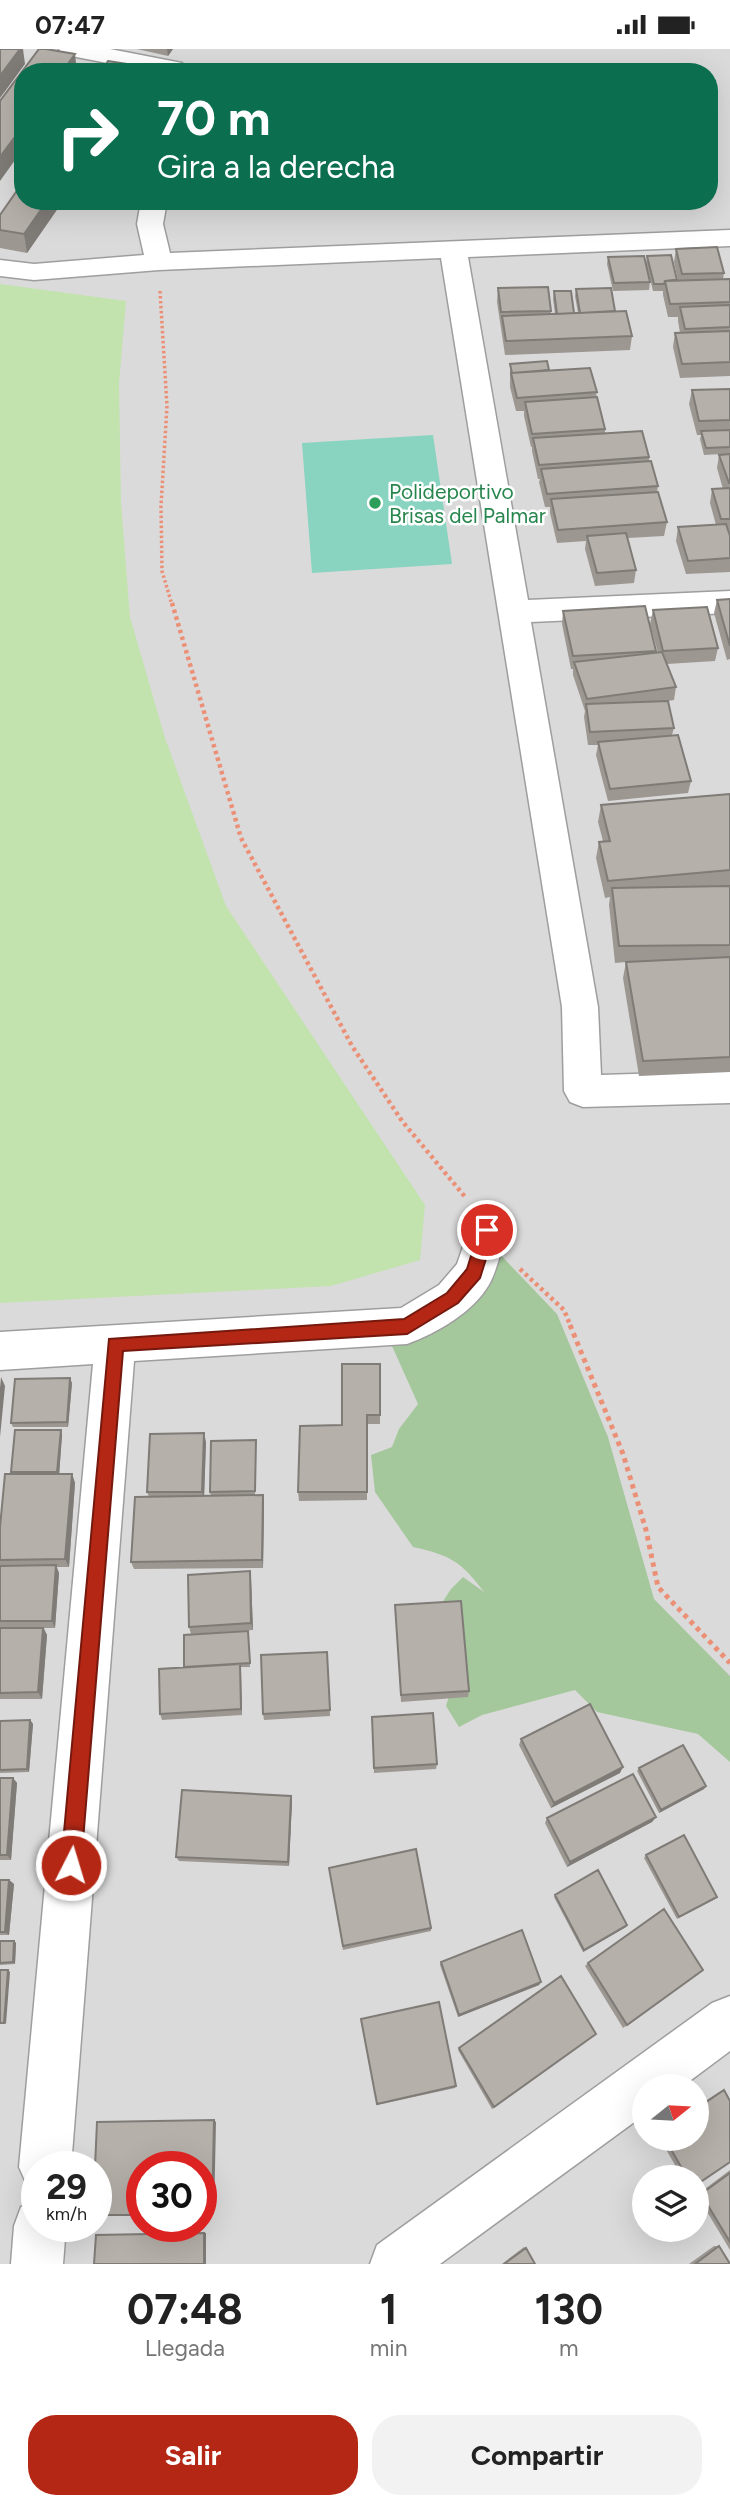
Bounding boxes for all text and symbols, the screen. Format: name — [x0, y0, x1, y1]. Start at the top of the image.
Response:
text: 07:47 — [35, 9, 105, 41]
text: 70 m — [157, 88, 270, 147]
icon: right — [42, 91, 133, 182]
text: Gira a la derecha — [157, 148, 395, 186]
place label: Polideportivo Brisas del Palmar — [389, 479, 546, 528]
marker: Polideportivo Brisas del Palmar — [367, 495, 383, 511]
pin — [457, 1200, 517, 1260]
icon: arrive — [468, 1211, 506, 1249]
position arrow — [34, 1828, 108, 1902]
north arrow — [632, 2074, 709, 2151]
map controls — [632, 2074, 709, 2242]
speed limit sign: 30 — [126, 2151, 217, 2242]
button: layers — [632, 2165, 709, 2242]
text: 29 — [46, 2166, 87, 2208]
text: km/h — [46, 2203, 87, 2225]
text: 07:48 — [127, 2284, 243, 2335]
text: 1 — [380, 2284, 397, 2335]
text: 130 — [535, 2284, 603, 2335]
text: Llegada — [145, 2334, 225, 2362]
text: min — [370, 2334, 407, 2362]
text: m — [559, 2334, 579, 2362]
button: Salir — [28, 2415, 358, 2495]
button: Compartir — [372, 2415, 702, 2495]

